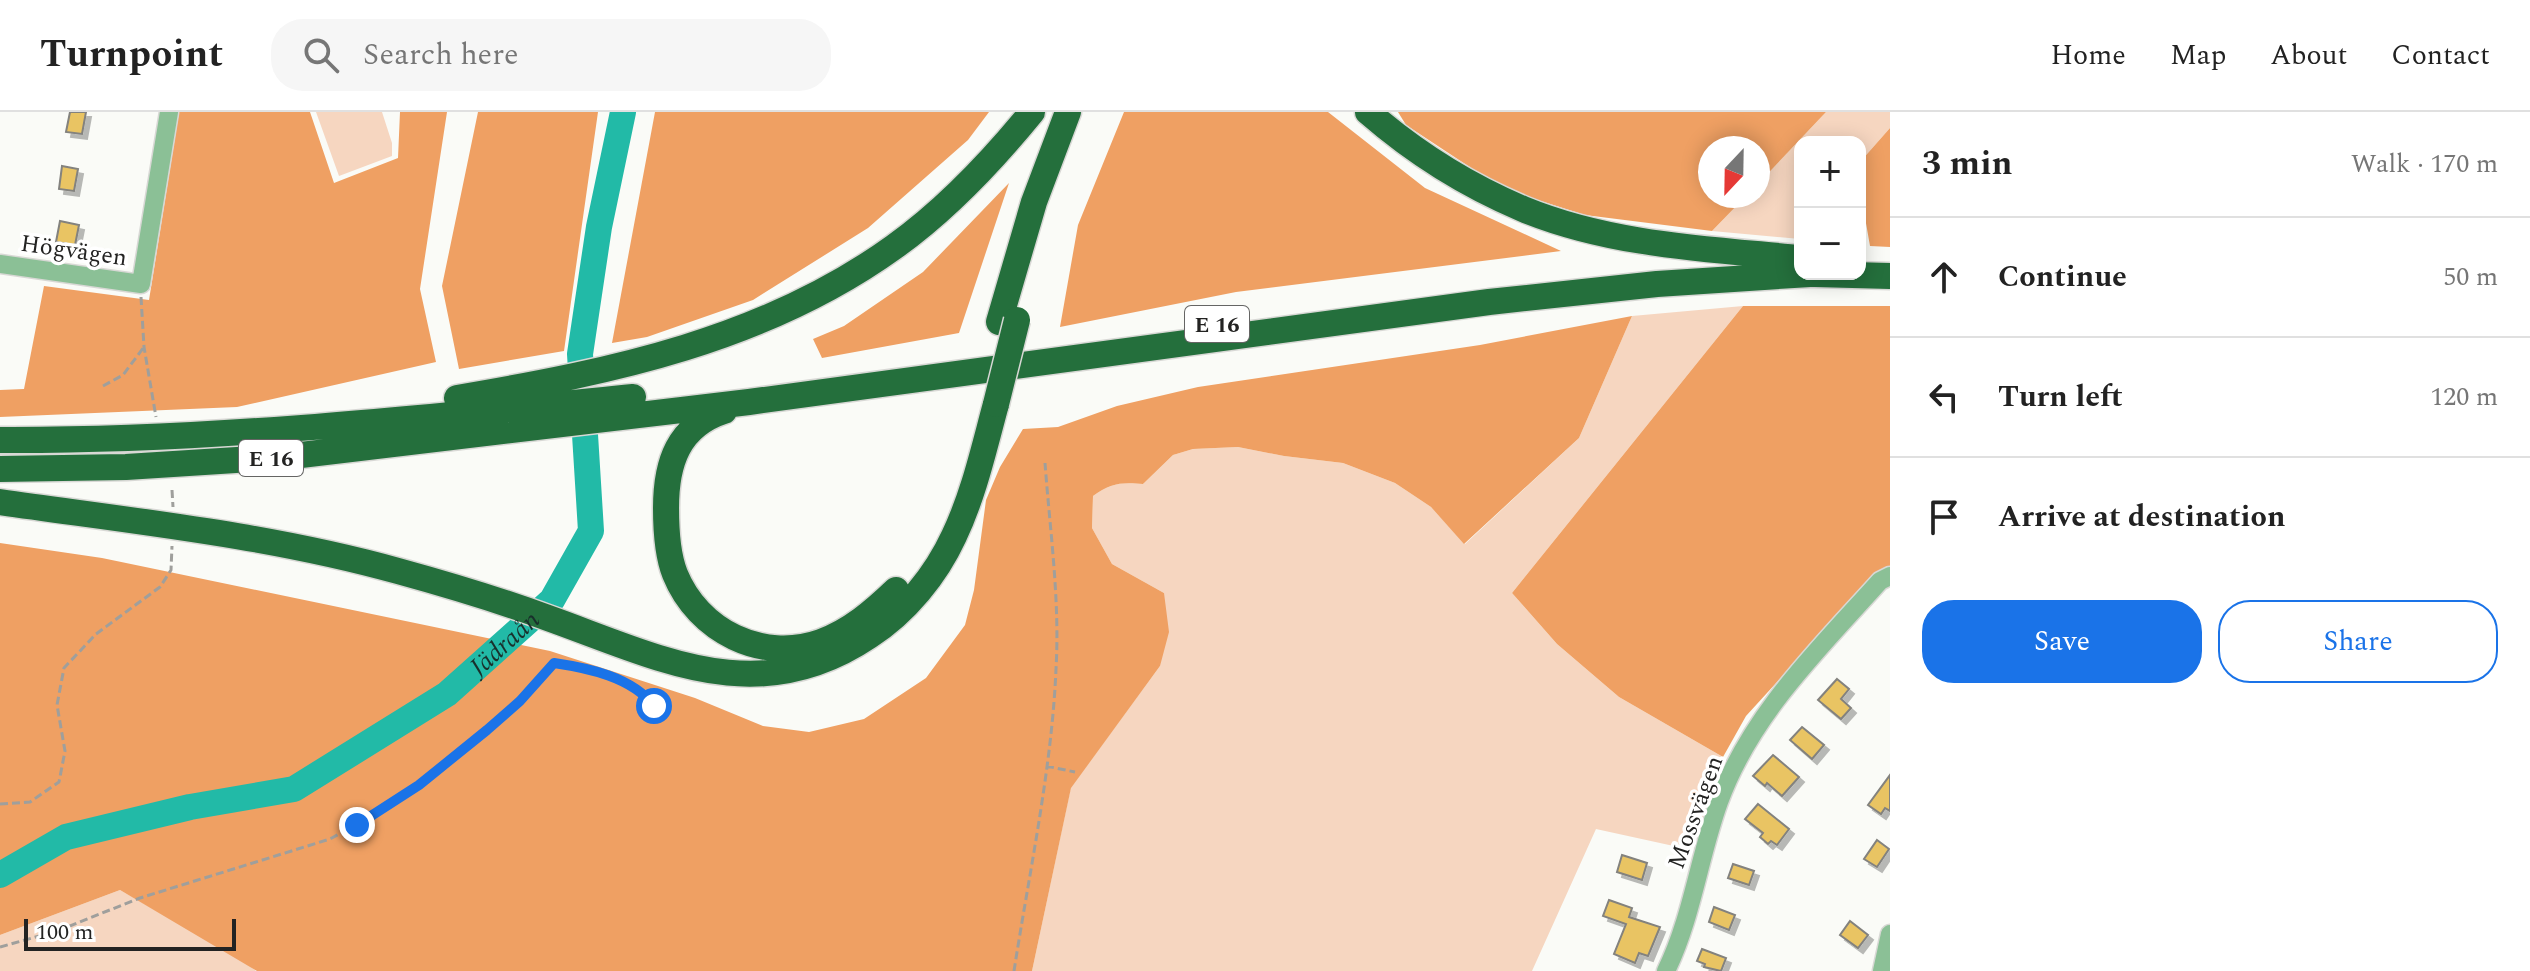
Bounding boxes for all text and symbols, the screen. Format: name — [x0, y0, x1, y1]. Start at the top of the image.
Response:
search box — [271, 19, 831, 91]
text: Turnpoint — [40, 26, 223, 84]
text: Search here — [363, 32, 519, 78]
icon: search — [299, 33, 343, 77]
text: Home — [2050, 34, 2126, 77]
text: Map — [2170, 34, 2226, 77]
text: About — [2270, 34, 2347, 77]
text: Contact — [2391, 34, 2490, 77]
north arrow — [1698, 136, 1770, 208]
map controls — [1794, 136, 1866, 280]
button: + — [1794, 136, 1866, 208]
text: 3 min — [1922, 138, 2012, 190]
text: Walk · 170 m — [2351, 144, 2498, 184]
button: − — [1794, 208, 1866, 280]
street label: Högvägen — [18, 226, 129, 276]
text: Continue — [1998, 254, 2127, 300]
icon: ahead — [1922, 255, 1966, 299]
text: 50 m — [2443, 257, 2498, 297]
road number: E 16 — [1185, 306, 1249, 342]
text: Turn left — [1998, 374, 2123, 420]
icon: left — [1922, 375, 1966, 419]
text: 120 m — [2430, 377, 2498, 417]
road number: E 16 — [239, 440, 303, 476]
text: Arrive at destination — [1998, 494, 2285, 540]
icon: arrive — [1922, 495, 1966, 539]
button: Save — [1922, 600, 2202, 683]
button: Share — [2218, 600, 2498, 683]
water label: Jädraån — [459, 601, 549, 688]
route start — [636, 688, 672, 724]
street label: Mossvägen — [1659, 751, 1733, 874]
route end — [339, 807, 375, 843]
scale bar — [24, 915, 236, 951]
text: 100 m — [36, 916, 93, 949]

